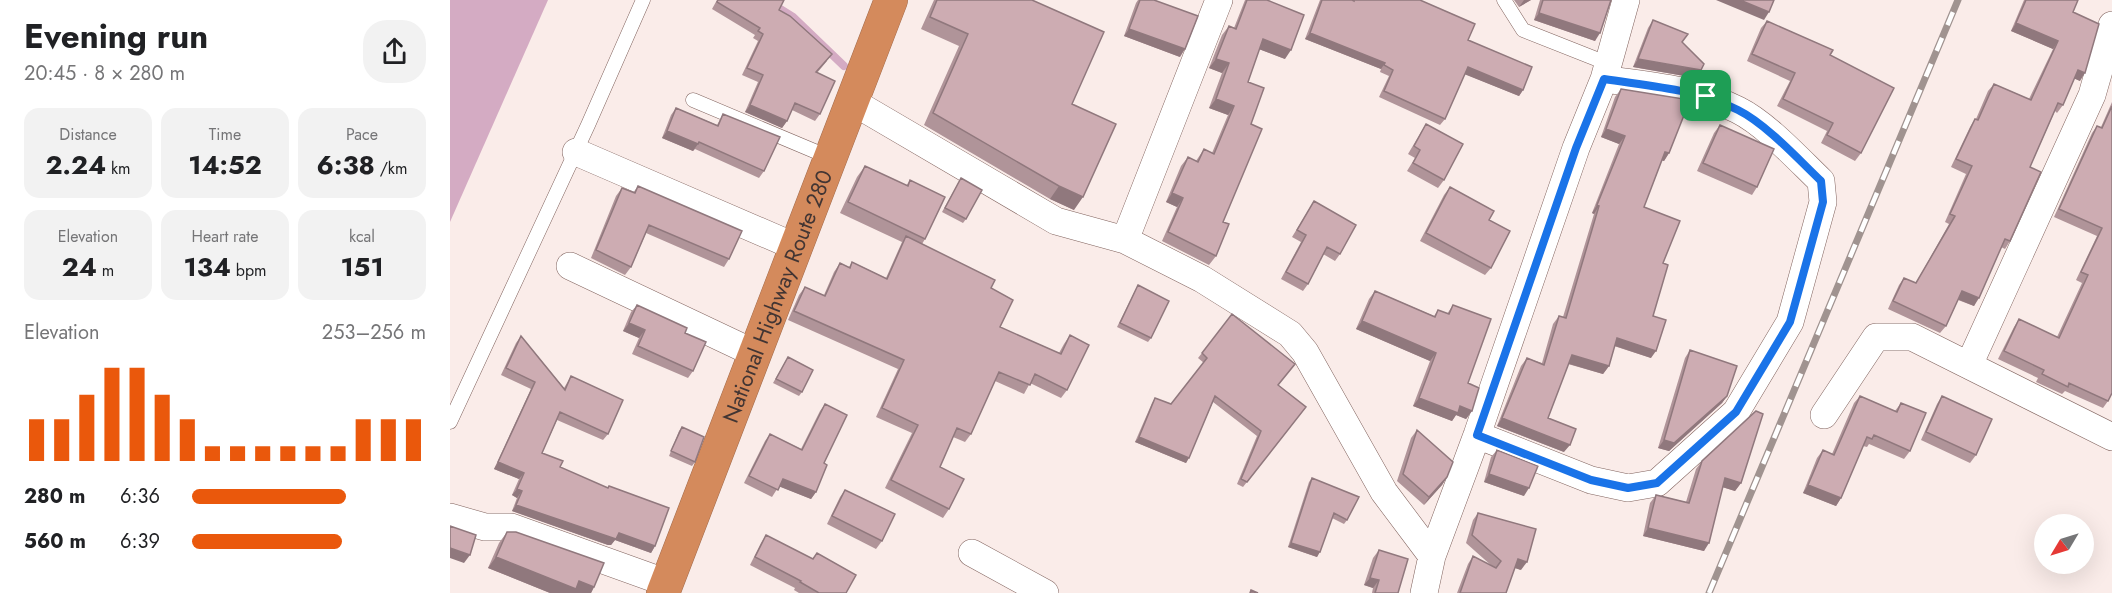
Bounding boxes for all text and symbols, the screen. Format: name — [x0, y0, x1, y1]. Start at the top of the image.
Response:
text: Evening run — [24, 13, 208, 60]
button: share — [363, 20, 426, 83]
text: 20:45 · 8 × 280 m — [24, 59, 185, 88]
pin — [1680, 70, 1731, 121]
icon: arrive — [1689, 79, 1722, 112]
text: Distance — [59, 123, 117, 146]
text: Time — [209, 123, 241, 146]
text: Pace — [346, 123, 378, 146]
text: 2.24 — [46, 146, 106, 184]
text: 14:52 — [188, 146, 262, 184]
text: 6:38 — [317, 146, 375, 184]
text: km — [106, 157, 130, 180]
text: /km — [375, 157, 407, 180]
street label: National Highway Route 280 — [714, 165, 840, 427]
text: Elevation — [58, 225, 118, 248]
text: Heart rate — [192, 225, 258, 248]
text: kcal — [349, 225, 375, 248]
text: 24 — [62, 248, 97, 286]
text: 134 — [183, 248, 231, 286]
text: 151 — [340, 248, 384, 286]
text: m — [97, 259, 114, 282]
text: bpm — [231, 259, 267, 282]
text: Elevation — [24, 318, 99, 347]
text: 253–256 m — [322, 318, 426, 347]
text: 280 m — [24, 482, 85, 511]
text: 6:36 — [120, 482, 160, 511]
north arrow — [2034, 514, 2094, 574]
map controls — [2034, 514, 2094, 574]
text: 560 m — [24, 527, 86, 556]
text: 6:39 — [120, 527, 160, 556]

